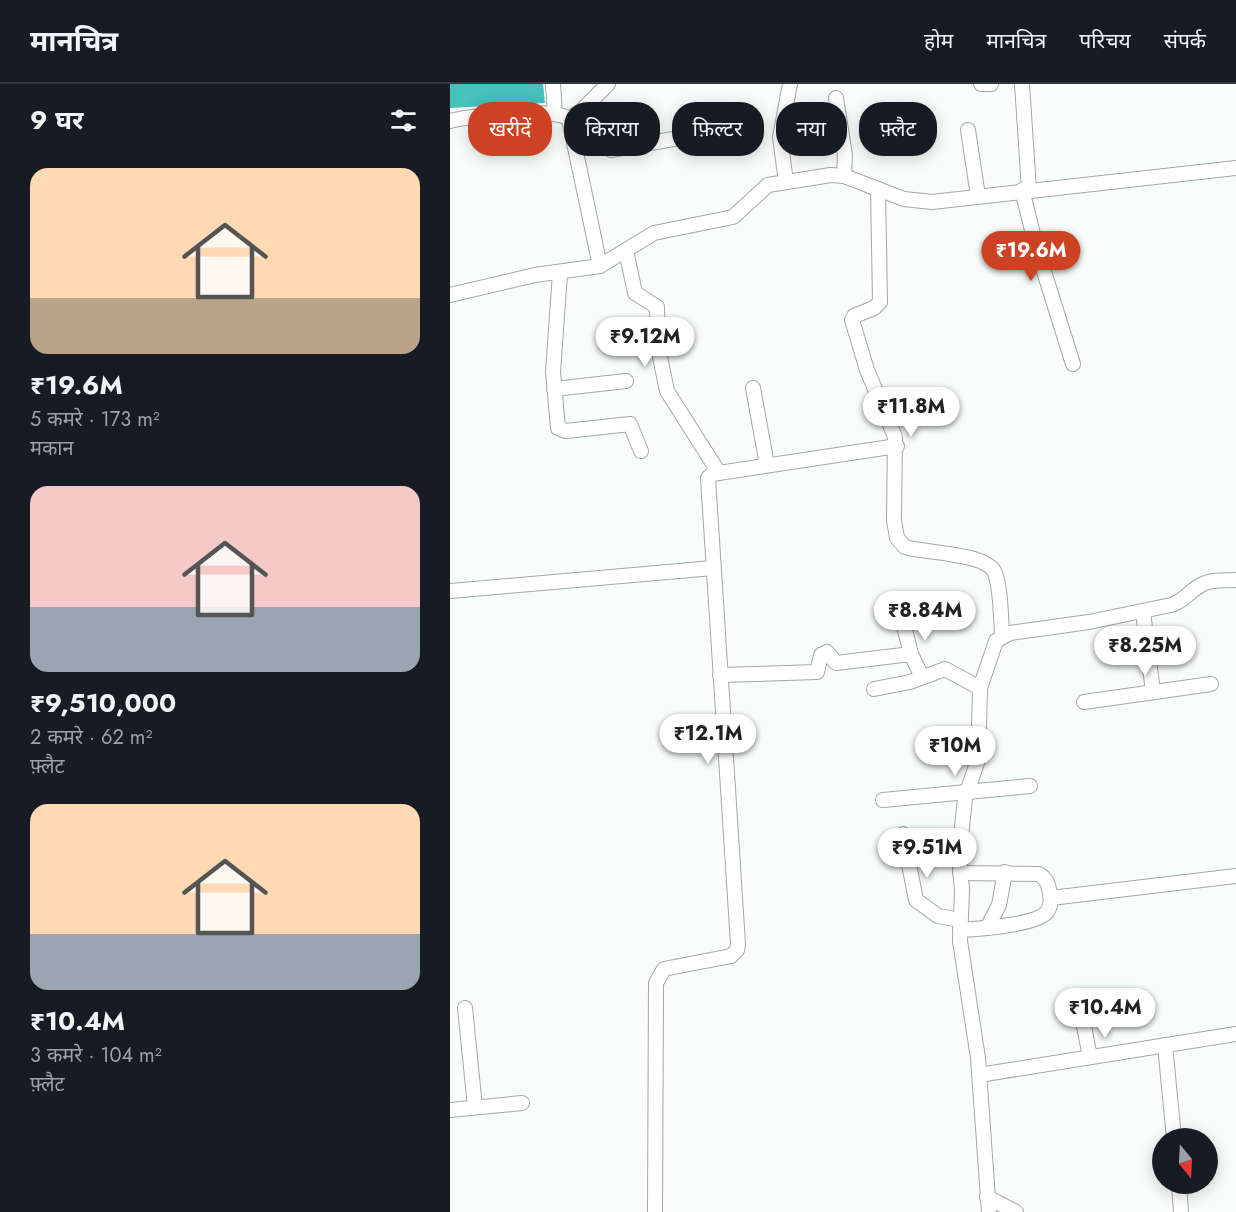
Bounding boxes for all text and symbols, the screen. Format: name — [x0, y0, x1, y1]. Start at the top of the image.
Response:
text: मानचित्र — [30, 21, 118, 62]
text: होम — [924, 26, 953, 56]
text: मानचित्र — [986, 26, 1046, 56]
text: परिचय — [1079, 26, 1131, 56]
text: संपर्क — [1164, 26, 1206, 56]
text: 9 घर — [30, 101, 84, 139]
chip: खरीदें — [468, 102, 552, 156]
chip: किराया — [564, 102, 660, 156]
chip: फ़िल्टर — [672, 102, 764, 156]
chip: नया — [776, 102, 847, 156]
chip: फ़्लैट — [859, 102, 937, 156]
icon: filters — [387, 104, 420, 137]
icon: home — [171, 207, 279, 315]
pin: ₹19.6M — [982, 231, 1080, 282]
text: ₹19.6M — [995, 236, 1067, 265]
pin: ₹9.12M — [596, 317, 694, 368]
text: ₹9.12M — [610, 322, 680, 351]
text: ₹19.6M — [30, 366, 123, 404]
pin: ₹11.8M — [862, 387, 960, 438]
text: ₹11.8M — [877, 392, 945, 421]
text: 5 कमरे · 173 m² — [30, 405, 160, 434]
text: मकान — [30, 434, 74, 463]
icon: home — [171, 525, 279, 633]
pin: ₹8.84M — [876, 591, 974, 642]
text: ₹8.84M — [888, 596, 962, 625]
pin: ₹8.25M — [1096, 626, 1194, 677]
text: ₹8.25M — [1108, 631, 1182, 660]
text: ₹9,510,000 — [30, 684, 176, 722]
pin: ₹12.1M — [659, 714, 757, 765]
text: ₹12.1M — [673, 719, 743, 748]
text: 2 कमरे · 62 m² — [30, 723, 152, 752]
pin: ₹10M — [919, 726, 991, 777]
text: ₹10M — [929, 731, 981, 760]
text: फ़्लैट — [30, 752, 65, 781]
pin: ₹9.51M — [878, 828, 976, 879]
text: ₹9.51M — [892, 833, 962, 862]
icon: home — [171, 843, 279, 951]
pin: ₹10.4M — [1056, 988, 1154, 1039]
text: ₹10.4M — [1068, 993, 1142, 1022]
text: ₹10.4M — [30, 1002, 125, 1040]
text: 3 कमरे · 104 m² — [30, 1041, 162, 1070]
text: फ़्लैट — [30, 1070, 65, 1099]
north arrow — [1152, 1128, 1218, 1194]
map controls — [1152, 1128, 1218, 1194]

